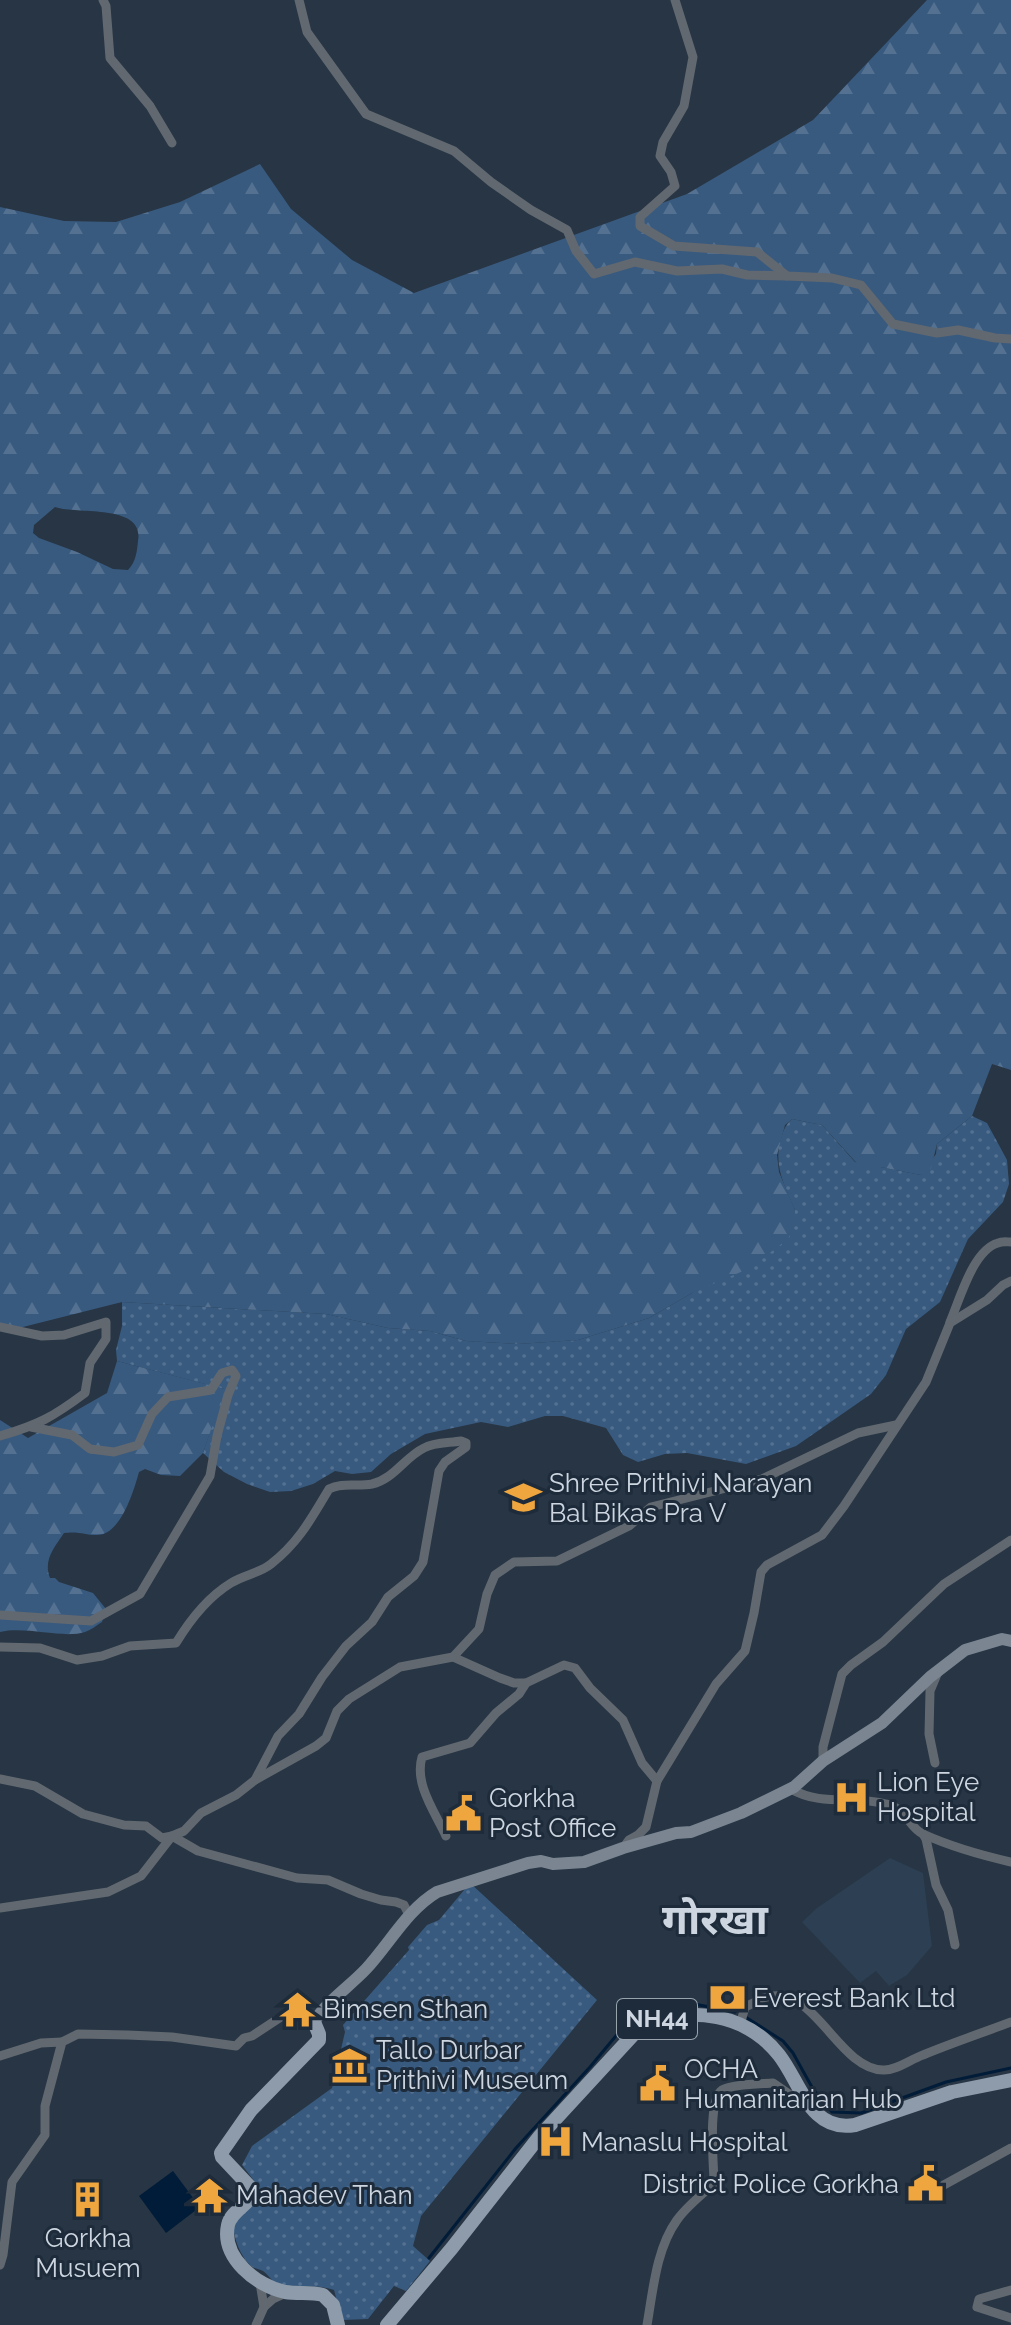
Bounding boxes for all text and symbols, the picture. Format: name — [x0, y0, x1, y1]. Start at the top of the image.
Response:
place label: Shree Prithivi Narayan Bal Bikas Pra V — [549, 1468, 812, 1528]
school or university icon: Shree Prithivi Narayan Bal Bikas Pra V — [504, 1479, 542, 1517]
place label: Lion Eye Hospital — [877, 1767, 979, 1827]
hospital icon: Lion Eye Hospital — [832, 1778, 870, 1816]
place label: Gorkha Post Office — [489, 1783, 616, 1843]
public building icon: Gorkha Post Office — [444, 1794, 482, 1832]
district label: गोरखा — [662, 1895, 769, 1944]
bank icon: Everest Bank Ltd — [708, 1979, 746, 2017]
place label: Everest Bank Ltd — [753, 1983, 956, 2013]
temple icon: Bimsen Sthan — [278, 1990, 316, 2028]
place label: Bimsen Sthan — [323, 1994, 488, 2024]
road number: NH44 — [617, 1999, 697, 2039]
place label: Tallo Durbar Prithivi Museum — [376, 2035, 568, 2095]
museum icon: Tallo Durbar Prithivi Museum — [331, 2046, 369, 2084]
place label: OCHA Humanitarian Hub — [684, 2054, 902, 2114]
public building icon: OCHA Humanitarian Hub — [639, 2065, 677, 2103]
hospital icon: Manaslu Hospital — [536, 2123, 574, 2161]
place label: Manaslu Hospital — [581, 2127, 788, 2157]
public building icon: District Police Gorkha — [906, 2165, 944, 2203]
place label: District Police Gorkha — [643, 2169, 899, 2199]
temple icon: Mahadev Than — [191, 2176, 229, 2214]
building icon: Gorkha Musuem — [69, 2180, 107, 2218]
place label: Mahadev Than — [236, 2180, 413, 2210]
place label: Gorkha Musuem — [35, 2223, 141, 2283]

